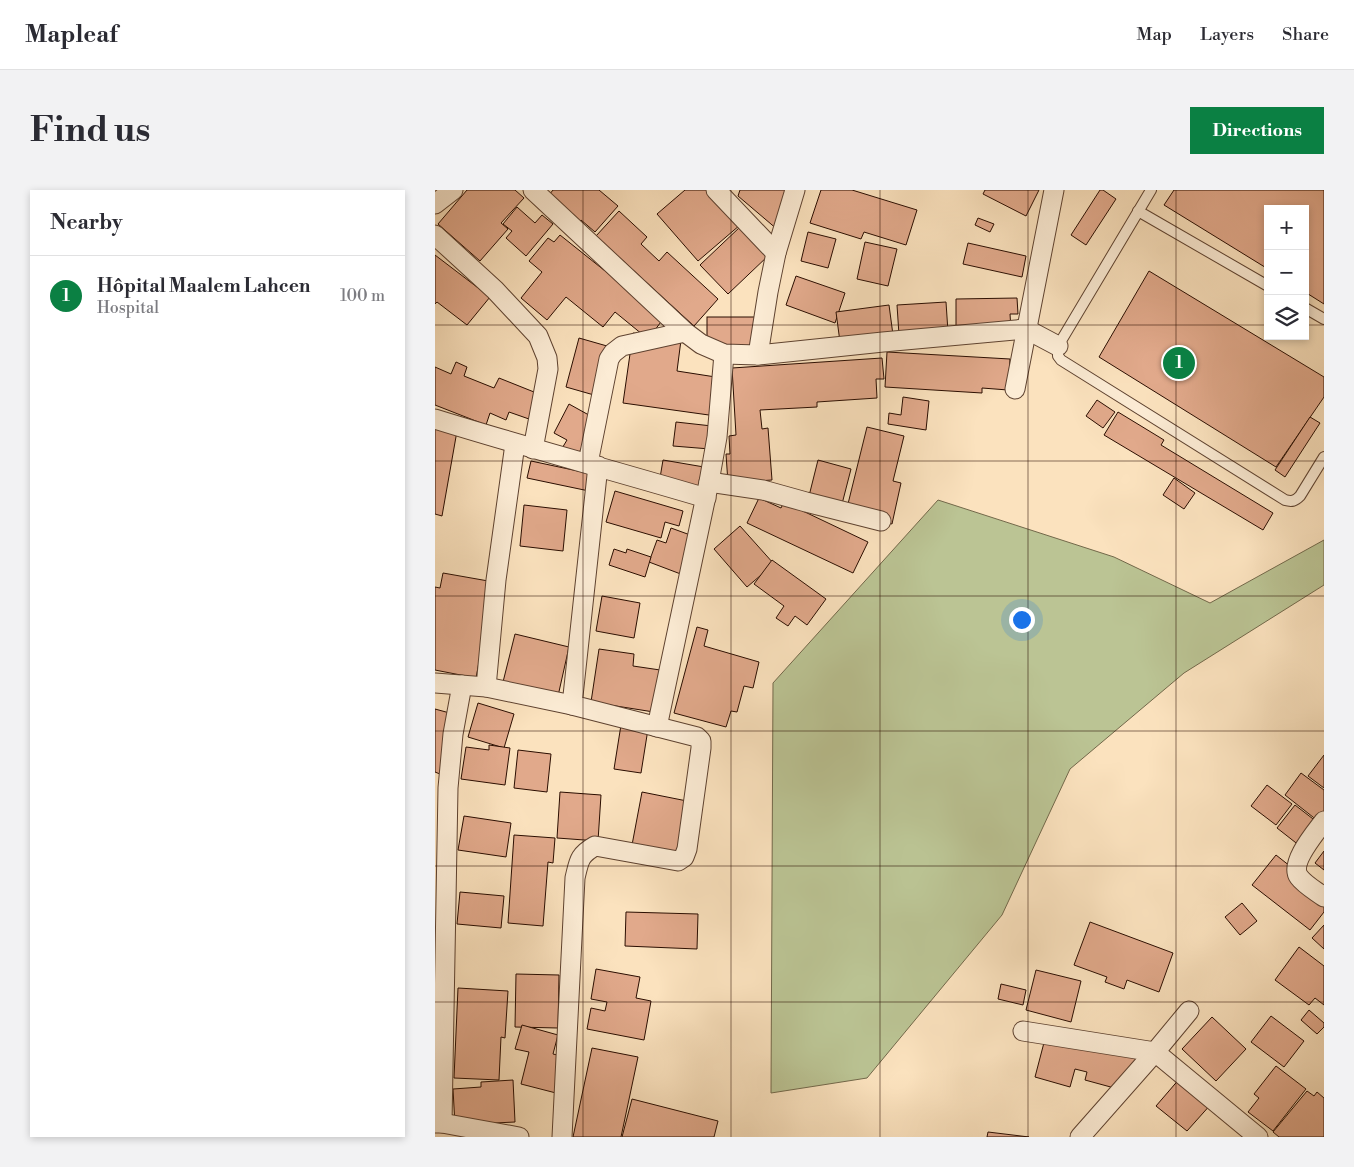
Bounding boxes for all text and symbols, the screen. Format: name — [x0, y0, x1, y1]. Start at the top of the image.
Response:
text: Mapleaf — [25, 20, 118, 50]
text: Map — [1137, 23, 1172, 46]
text: Layers — [1200, 23, 1254, 46]
text: Share — [1282, 23, 1329, 46]
button: Directions — [1190, 107, 1324, 154]
text: Find us — [30, 109, 150, 152]
map controls — [1264, 205, 1309, 340]
button: + — [1264, 205, 1309, 250]
text: Nearby — [50, 210, 123, 236]
button: − — [1264, 250, 1309, 295]
text: Hôpital Maalem Lahcen — [97, 274, 311, 298]
text: 1 — [62, 286, 70, 306]
text: 100 m — [340, 286, 385, 306]
button: layers — [1264, 295, 1309, 340]
text: Hospital — [97, 298, 159, 318]
pin: 1 — [1163, 344, 1195, 382]
your location — [1009, 607, 1035, 633]

